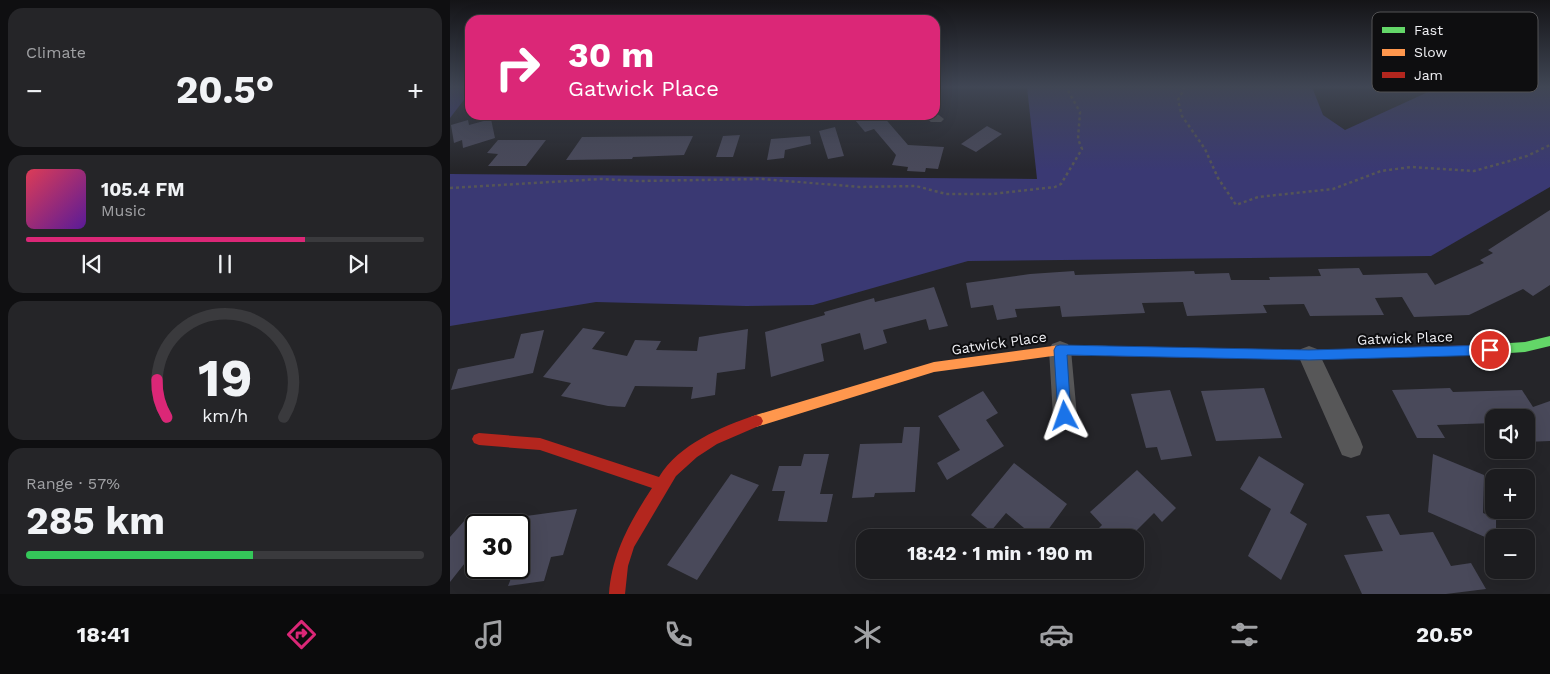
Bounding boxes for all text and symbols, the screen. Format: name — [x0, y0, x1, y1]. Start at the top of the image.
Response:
legend — [1372, 12, 1538, 92]
text: Fast — [1414, 22, 1443, 38]
text: 30 m — [568, 34, 654, 76]
icon: right — [485, 35, 550, 100]
text: Climate — [26, 43, 86, 62]
text: Slow — [1414, 44, 1447, 60]
text: Jam — [1414, 67, 1443, 83]
text: 20.5° — [176, 68, 274, 112]
text: − — [26, 74, 43, 107]
text: + — [407, 74, 424, 107]
text: Gatwick Place — [568, 76, 719, 101]
text: 105.4 FM — [101, 178, 184, 201]
text: Music — [101, 201, 146, 220]
icon: previous — [78, 250, 106, 278]
icon: pause — [211, 250, 239, 278]
icon: next — [344, 250, 372, 278]
street label: Gatwick Place — [950, 328, 1048, 358]
street label: Gatwick Place — [1357, 328, 1453, 348]
pin — [1469, 329, 1511, 371]
icon: arrive — [1476, 336, 1504, 364]
text: 19 — [198, 348, 252, 409]
position arrow — [1038, 389, 1090, 441]
text: km/h — [202, 405, 248, 426]
map controls — [1485, 409, 1535, 579]
button: sound — [1485, 409, 1535, 459]
button: + — [1485, 469, 1535, 519]
text: Range · 57% — [26, 474, 120, 493]
text: 285 km — [26, 499, 165, 543]
speed limit sign: 30 — [465, 514, 530, 579]
button: − — [1485, 529, 1535, 579]
text: 18:42 · 1 min · 190 m — [907, 542, 1093, 565]
icon: directions — [284, 617, 319, 652]
icon: music — [472, 617, 507, 652]
icon: phone — [661, 617, 696, 652]
icon: climate — [850, 617, 885, 652]
icon: car — [1039, 617, 1074, 652]
icon: filters — [1227, 617, 1262, 652]
text: 18:41 — [77, 622, 130, 647]
text: 20.5° — [1416, 622, 1473, 647]

